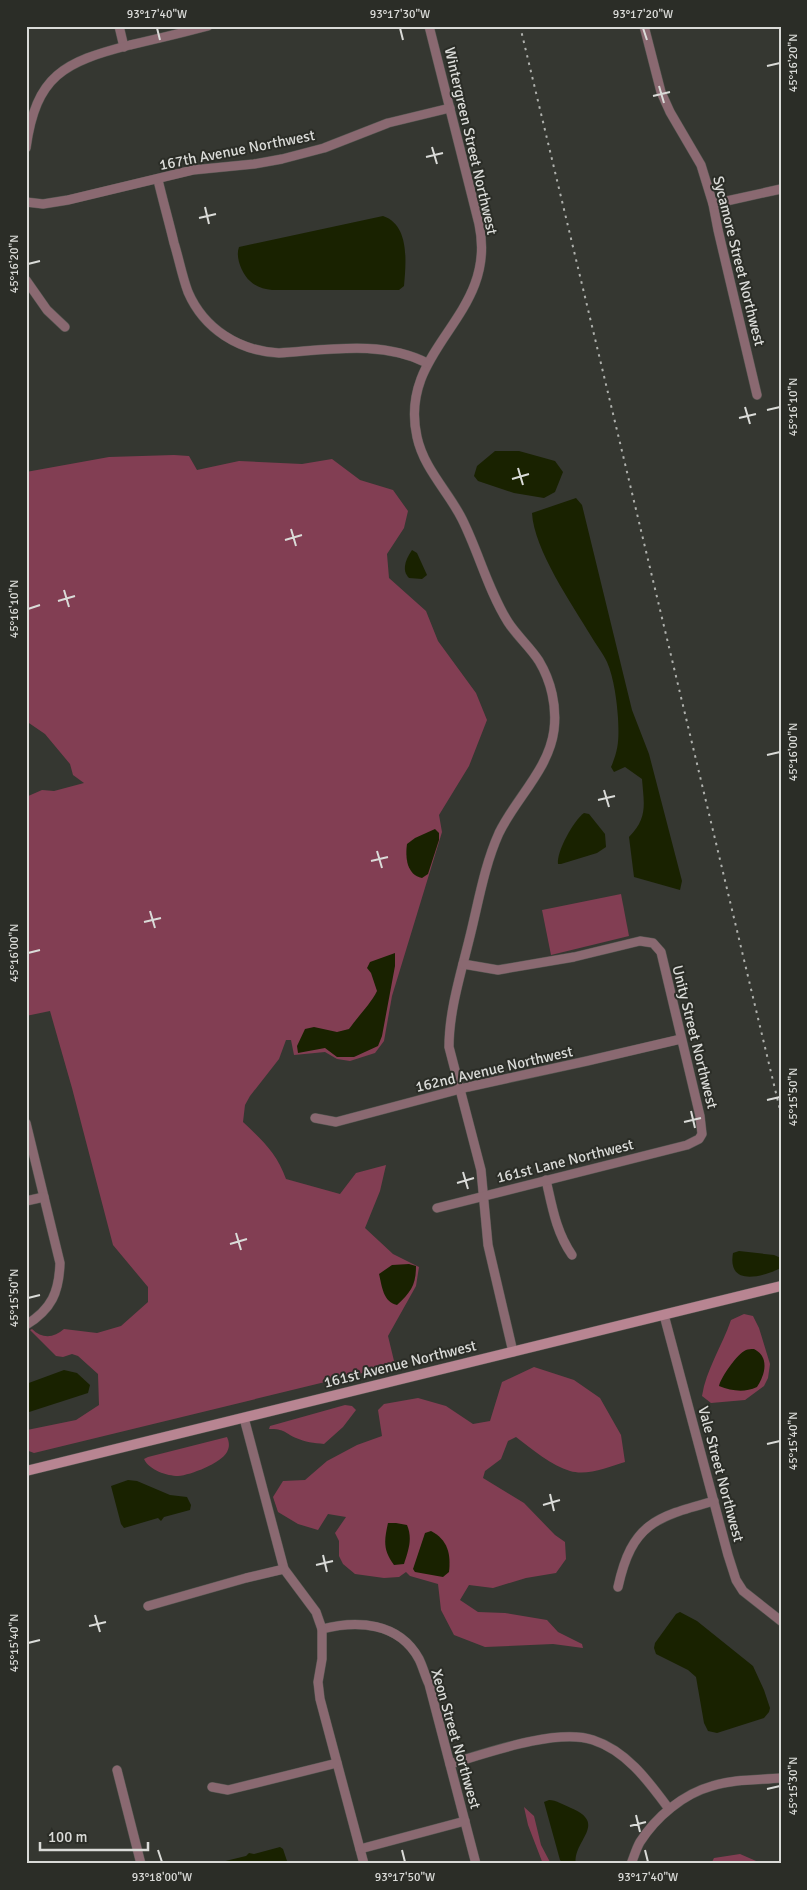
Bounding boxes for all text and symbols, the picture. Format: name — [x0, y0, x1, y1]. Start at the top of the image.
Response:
text: 93°17'40"W — [127, 7, 187, 22]
text: 93°17'30"W — [370, 7, 430, 22]
text: 93°17'20"W — [613, 7, 673, 22]
text: 45°16'20"N — [786, 34, 801, 92]
street label: Wintergreen Street Northwest — [441, 45, 501, 237]
street label: 167th Avenue Northwest — [158, 126, 316, 174]
street label: Sycamore Street Northwest — [709, 174, 769, 348]
text: 45°16'20"N — [7, 235, 22, 293]
text: 45°16'10"N — [786, 378, 801, 436]
text: 45°16'10"N — [7, 580, 22, 638]
text: 45°16'00"N — [786, 723, 801, 781]
text: 45°16'00"N — [7, 924, 22, 982]
street label: Unity Street Northwest — [668, 963, 722, 1111]
street label: 162nd Avenue Northwest — [414, 1042, 574, 1096]
text: 45°15'50"N — [786, 1068, 801, 1126]
street label: 161st Lane Northwest — [495, 1135, 635, 1187]
text: 45°15'50"N — [7, 1269, 22, 1327]
street label: 161st Avenue Northwest — [322, 1336, 478, 1392]
street label: Vale Street Northwest — [694, 1404, 748, 1544]
text: 45°15'40"N — [786, 1412, 801, 1470]
text: 45°15'40"N — [7, 1614, 22, 1672]
street label: Xeon Street Northwest — [427, 1667, 485, 1811]
text: 45°15'30"N — [786, 1757, 801, 1815]
scale bar — [40, 1820, 148, 1852]
text: 100 m — [48, 1828, 88, 1846]
text: 93°18'00"W — [132, 1870, 192, 1885]
text: 93°17'50"W — [375, 1870, 435, 1885]
text: 93°17'40"W — [618, 1870, 678, 1885]

